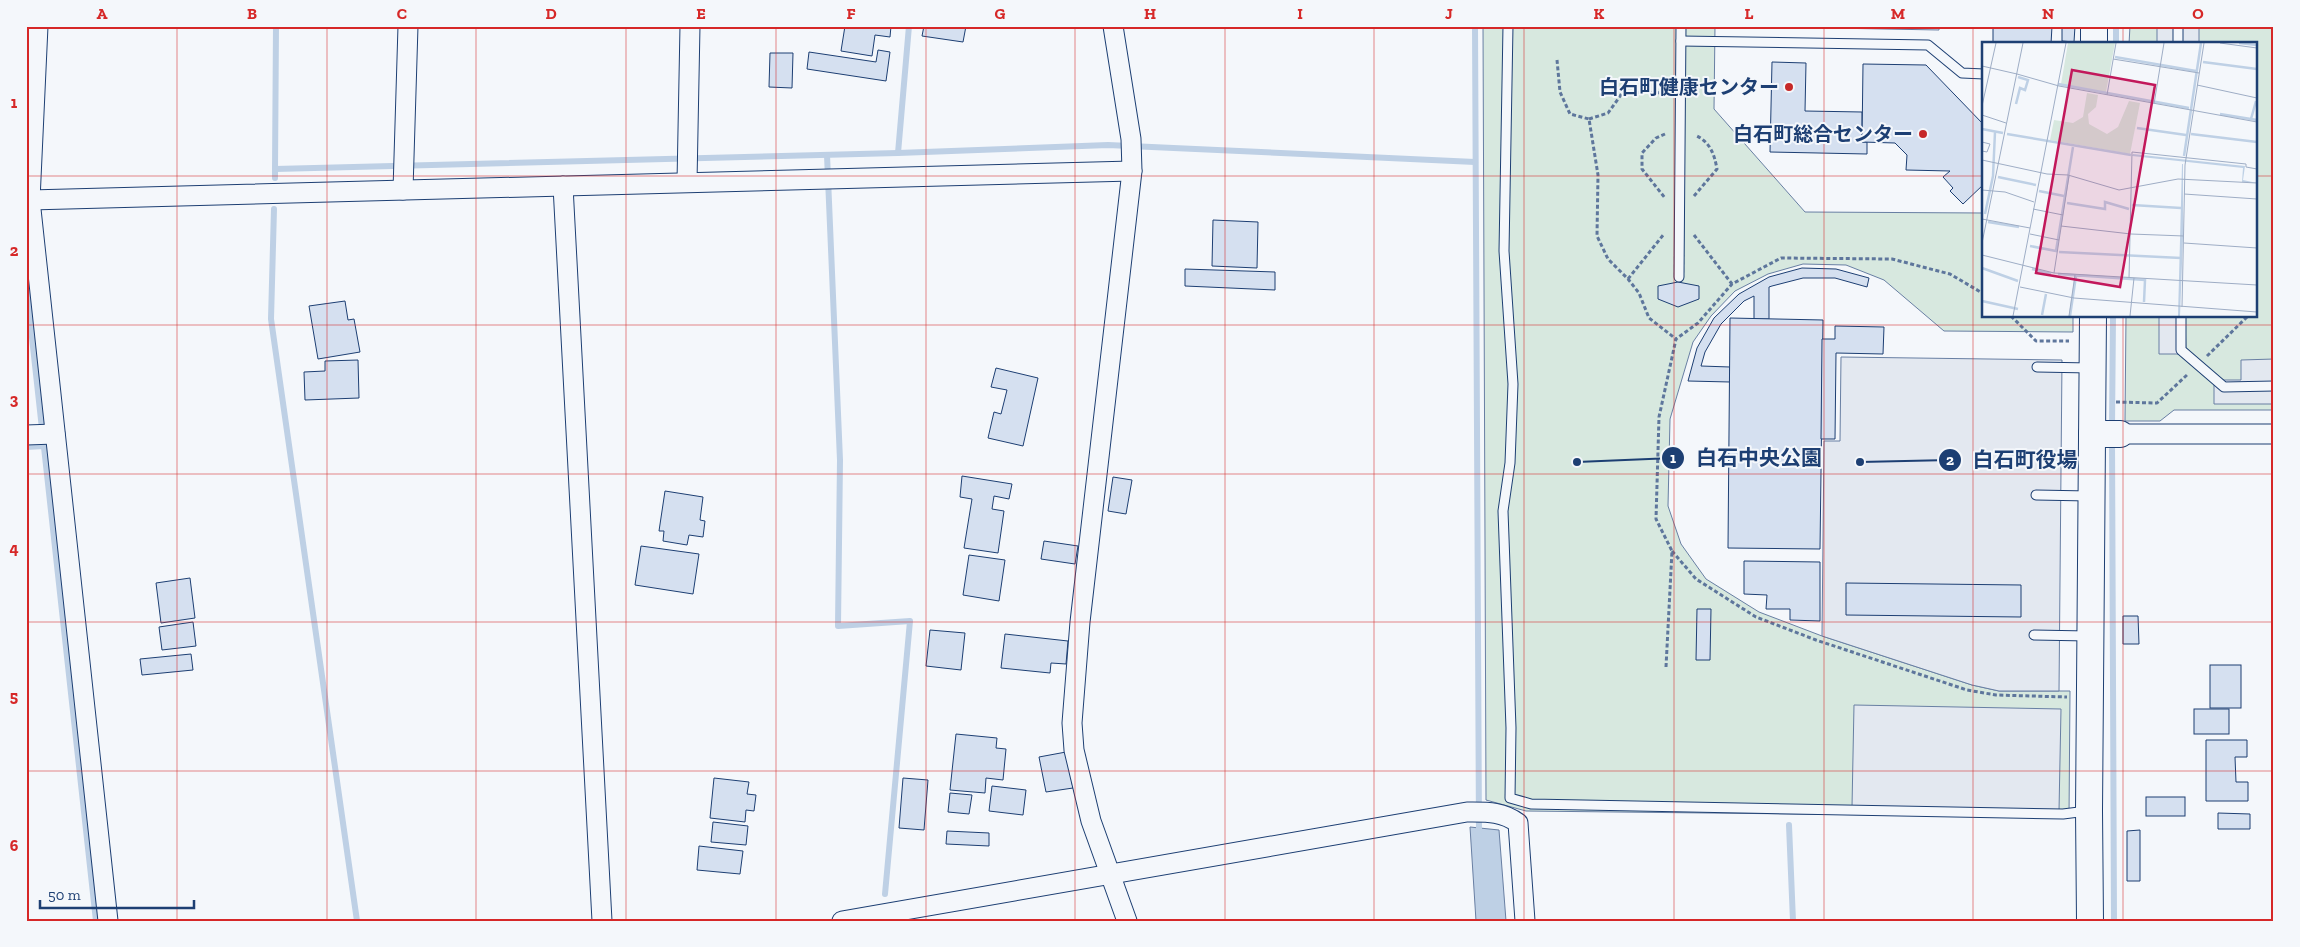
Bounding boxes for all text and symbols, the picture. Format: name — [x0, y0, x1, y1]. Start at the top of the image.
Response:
text: A — [97, 4, 108, 23]
text: B — [247, 4, 257, 23]
text: C — [397, 4, 407, 23]
text: D — [545, 4, 557, 23]
text: E — [696, 4, 706, 23]
text: F — [846, 4, 856, 23]
text: G — [995, 4, 1006, 23]
text: H — [1144, 4, 1156, 23]
text: I — [1297, 4, 1303, 23]
text: J — [1445, 4, 1453, 23]
text: K — [1594, 4, 1605, 23]
text: L — [1745, 4, 1754, 23]
text: M — [1891, 4, 1905, 23]
text: N — [2042, 4, 2054, 23]
text: O — [2192, 4, 2204, 23]
inset map — [1982, 42, 2258, 318]
place label: 白石町健康センター — [1599, 75, 1779, 99]
marker: 白石町健康センター — [1783, 81, 1795, 93]
text: 1 — [11, 93, 18, 112]
place label: 白石町総合センター — [1733, 122, 1913, 146]
marker: 白石町総合センター — [1917, 128, 1929, 140]
text: 2 — [10, 241, 19, 260]
text: 3 — [10, 390, 19, 409]
callout: 白石中央公園 — [1661, 440, 1832, 476]
callout: 白石町役場 — [1938, 442, 2088, 478]
text: 白石中央公園 — [1696, 445, 1822, 470]
text: 白石町役場 — [1973, 447, 2078, 472]
text: 1 — [1670, 449, 1676, 467]
text: 2 — [1946, 451, 1954, 469]
text: 4 — [9, 539, 19, 558]
text: 5 — [10, 687, 18, 706]
text: 6 — [10, 836, 19, 855]
scale bar — [40, 877, 194, 909]
text: 50 m — [48, 886, 81, 904]

